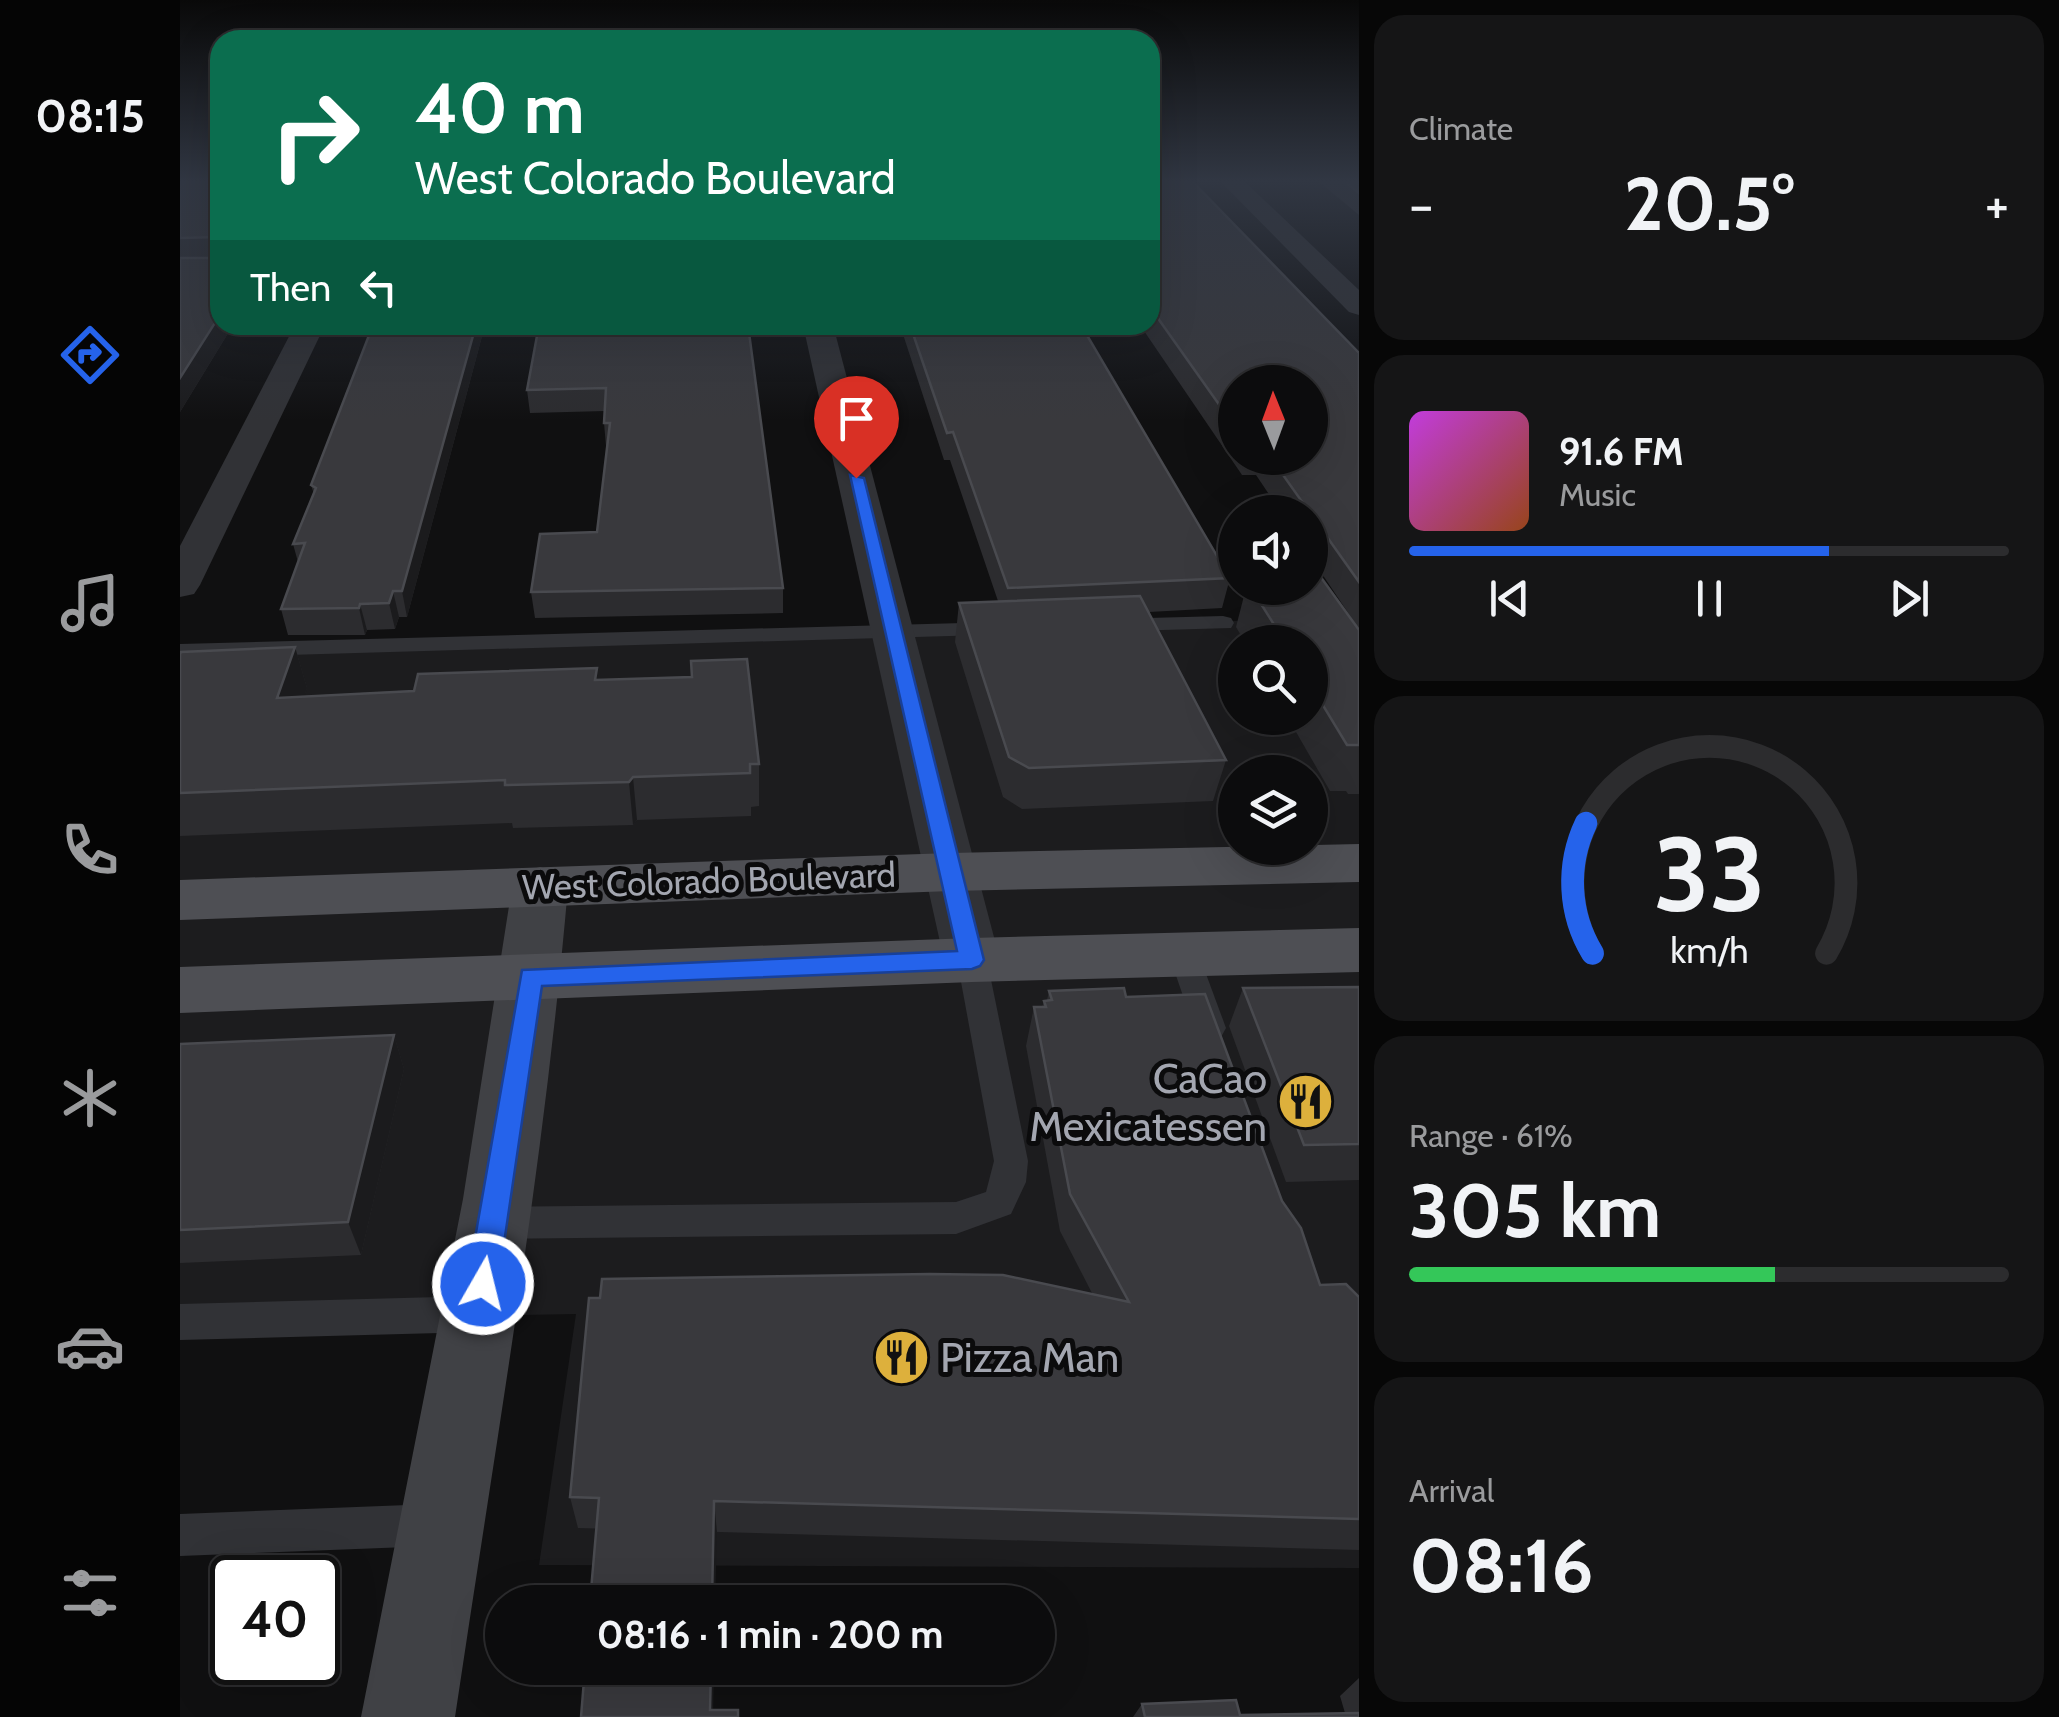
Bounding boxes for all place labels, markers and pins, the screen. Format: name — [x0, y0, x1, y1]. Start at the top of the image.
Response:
pin — [814, 376, 899, 479]
place label: CaCao Mexicatessen — [1029, 1052, 1267, 1152]
restaurant icon: CaCao Mexicatessen — [1276, 1072, 1336, 1132]
restaurant icon: Pizza Man — [871, 1327, 931, 1387]
place label: Pizza Man — [940, 1331, 1119, 1383]

